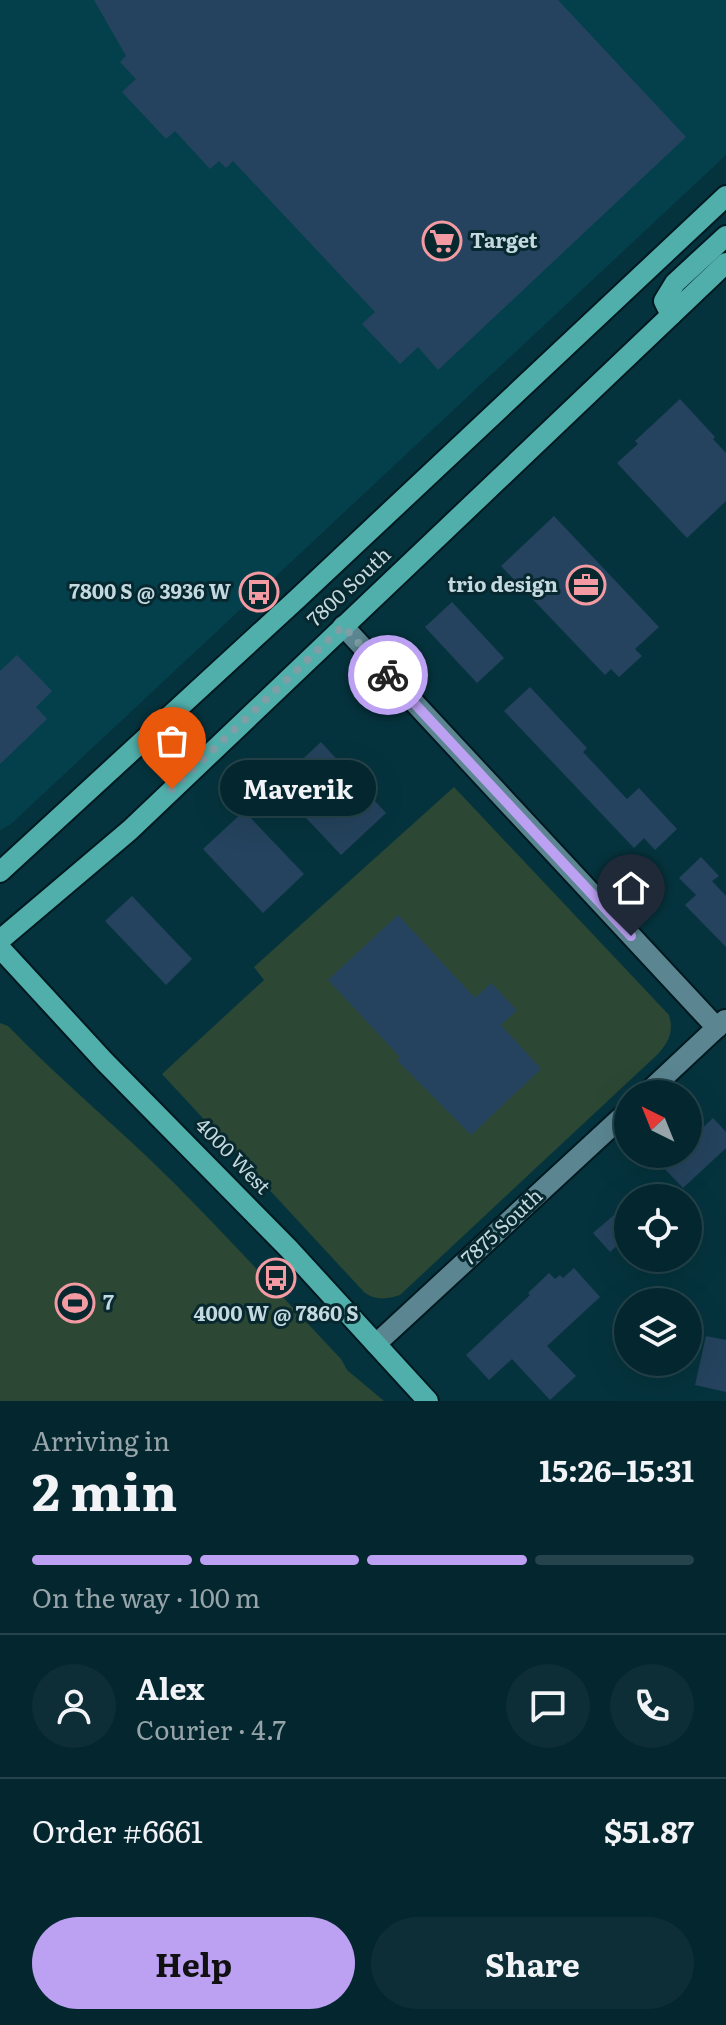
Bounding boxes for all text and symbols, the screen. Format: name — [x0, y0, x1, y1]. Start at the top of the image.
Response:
supermarket icon: Target — [421, 220, 463, 262]
place label: Target — [470, 224, 538, 254]
street label: 7800 South — [299, 539, 396, 632]
office icon: trio design — [565, 564, 607, 606]
place label: trio design — [448, 568, 558, 598]
bus stop icon: 7800 S @ 3936 W — [238, 571, 280, 613]
place label: 7800 S @ 3936 W — [69, 575, 231, 605]
courier — [348, 635, 428, 715]
icon: bike — [366, 653, 410, 697]
pin — [138, 707, 206, 789]
icon: bag — [150, 719, 194, 763]
callout: Maverik — [220, 761, 376, 817]
text: Maverik — [243, 768, 353, 807]
pin — [597, 854, 665, 936]
icon: home — [609, 866, 653, 910]
north arrow — [614, 1080, 702, 1168]
map controls — [614, 1080, 702, 1376]
street label: 4000 West — [190, 1109, 279, 1200]
street label: 7875 South — [453, 1180, 548, 1271]
button: locate — [614, 1184, 702, 1272]
bus stop icon: 4000 W @ 7860 S — [255, 1257, 297, 1299]
sports icon: 7 — [54, 1282, 96, 1324]
place label: 7 — [103, 1286, 114, 1316]
button: layers — [614, 1288, 702, 1376]
place label: 4000 W @ 7860 S — [193, 1297, 359, 1327]
text: Arriving in — [32, 1420, 170, 1459]
text: 15:26–15:31 — [539, 1447, 694, 1491]
text: 2 min — [32, 1450, 177, 1527]
text: On the way · 100 m — [32, 1577, 260, 1616]
button: person — [32, 1664, 116, 1748]
button: chat — [506, 1664, 590, 1748]
button: phone — [610, 1664, 694, 1748]
text: Alex — [136, 1665, 204, 1709]
text: Courier · 4.7 — [136, 1709, 286, 1748]
text: Order #6661 — [32, 1808, 203, 1852]
text: $51.87 — [604, 1808, 694, 1852]
button: Help — [32, 1917, 355, 2009]
button: Share — [371, 1917, 694, 2009]

